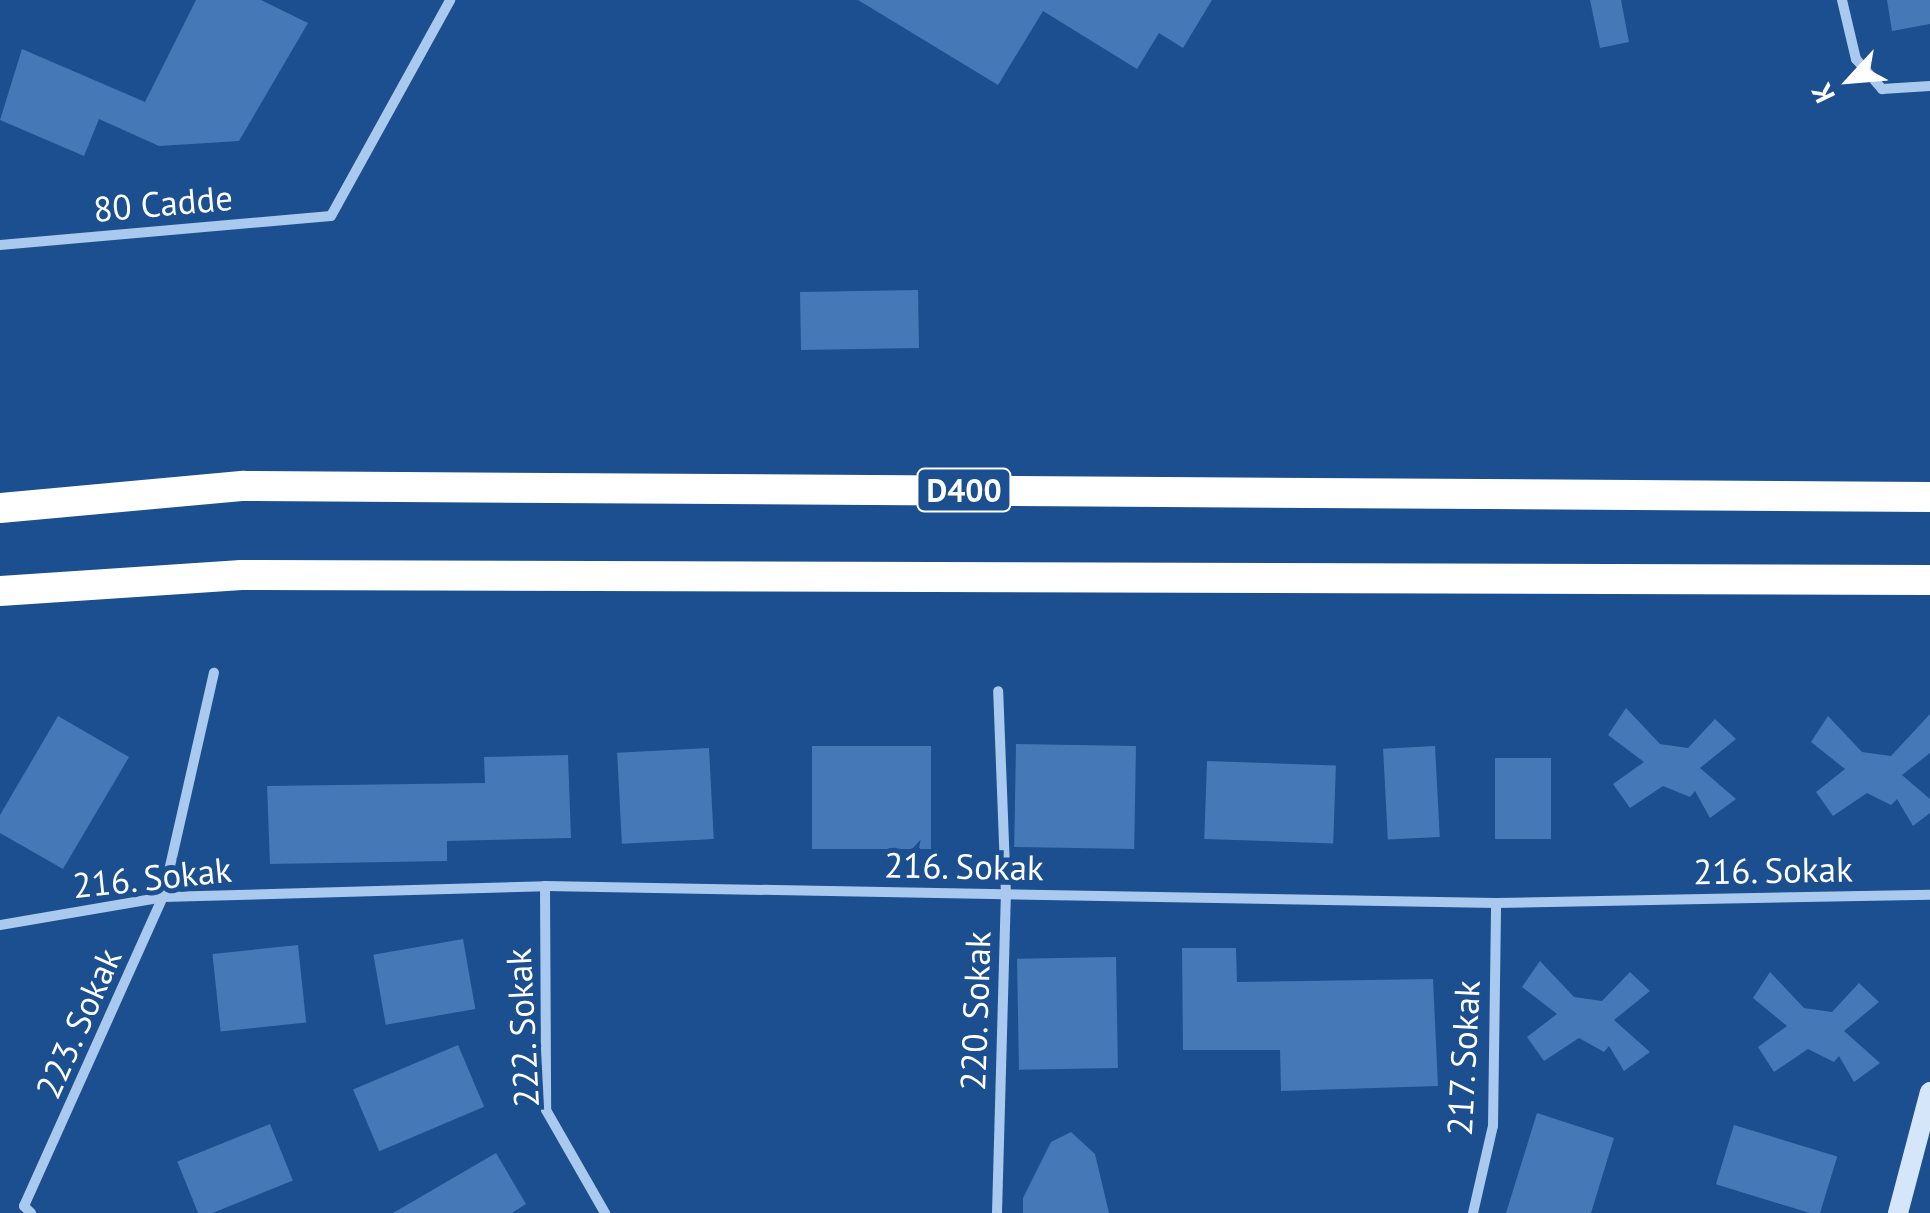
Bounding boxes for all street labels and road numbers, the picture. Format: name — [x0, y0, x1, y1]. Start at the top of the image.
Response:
street label: 80 Cadde — [92, 176, 234, 230]
road number: D400 — [914, 463, 1014, 517]
street label: 216. Sokak — [882, 844, 1046, 888]
street label: 216. Sokak — [69, 848, 235, 906]
street label: 216. Sokak — [1691, 848, 1855, 892]
street label: 220. Sokak — [951, 929, 999, 1093]
street label: 223. Sokak — [26, 940, 130, 1106]
street label: 222. Sokak — [497, 946, 547, 1110]
street label: 217. Sokak — [1438, 978, 1488, 1138]

